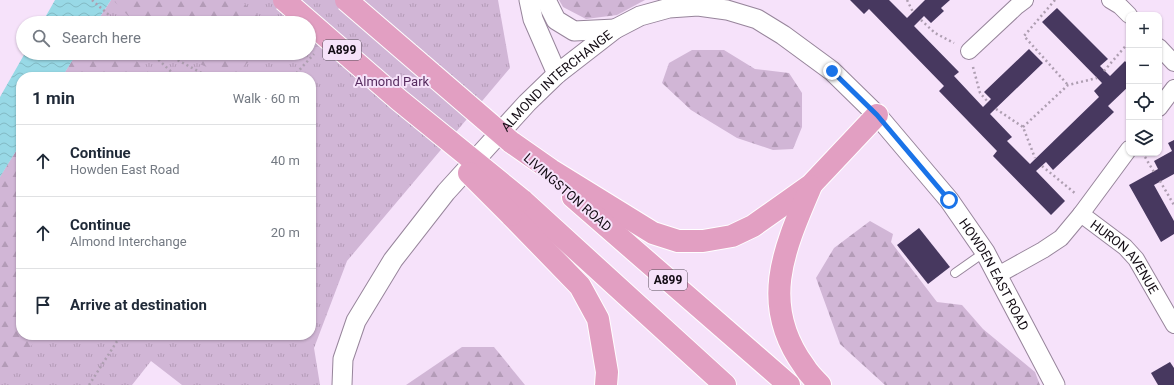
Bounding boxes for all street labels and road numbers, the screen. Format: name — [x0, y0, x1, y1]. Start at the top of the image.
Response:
street label: ALMOND INTERCHANGE — [498, 27, 615, 135]
road number: A899 — [323, 40, 361, 60]
street label: LIVINGSTON ROAD — [521, 150, 615, 234]
street label: HOWDEN EAST ROAD — [956, 216, 1032, 333]
street label: HURON AVENUE — [1087, 217, 1161, 297]
road number: A899 — [649, 270, 687, 290]

